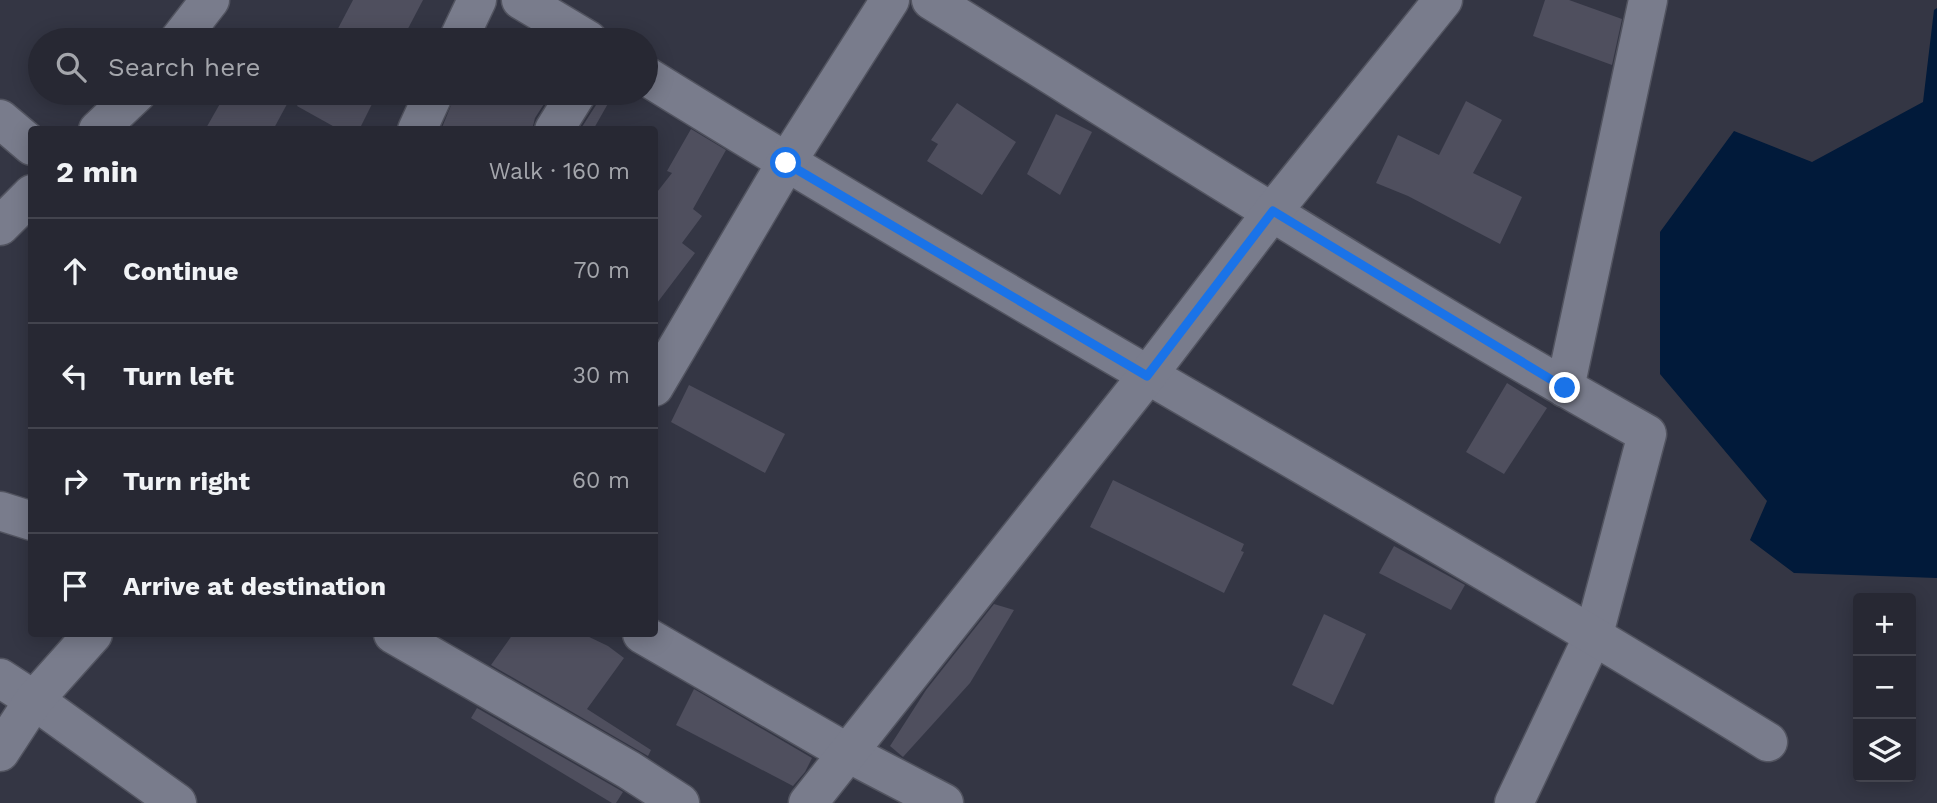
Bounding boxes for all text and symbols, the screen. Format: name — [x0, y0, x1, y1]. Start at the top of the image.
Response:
search box — [28, 28, 658, 105]
icon: search — [52, 48, 90, 86]
text: Search here — [108, 52, 260, 82]
route start — [770, 147, 801, 178]
text: 2 min — [56, 154, 138, 189]
text: Walk · 160 m — [489, 158, 630, 185]
icon: ahead — [56, 252, 94, 290]
text: Continue — [123, 256, 239, 286]
text: 70 m — [573, 257, 630, 284]
icon: left — [56, 357, 94, 395]
text: Turn left — [123, 361, 234, 391]
text: 30 m — [573, 362, 630, 389]
route end — [1549, 372, 1580, 403]
icon: right — [56, 462, 94, 500]
text: Turn right — [123, 466, 250, 496]
text: 60 m — [572, 467, 630, 494]
icon: arrive — [56, 567, 94, 605]
text: Arrive at destination — [123, 571, 386, 601]
map controls — [1853, 593, 1916, 782]
button: + — [1853, 593, 1916, 656]
button: − — [1853, 656, 1916, 719]
button: layers — [1853, 719, 1916, 782]

